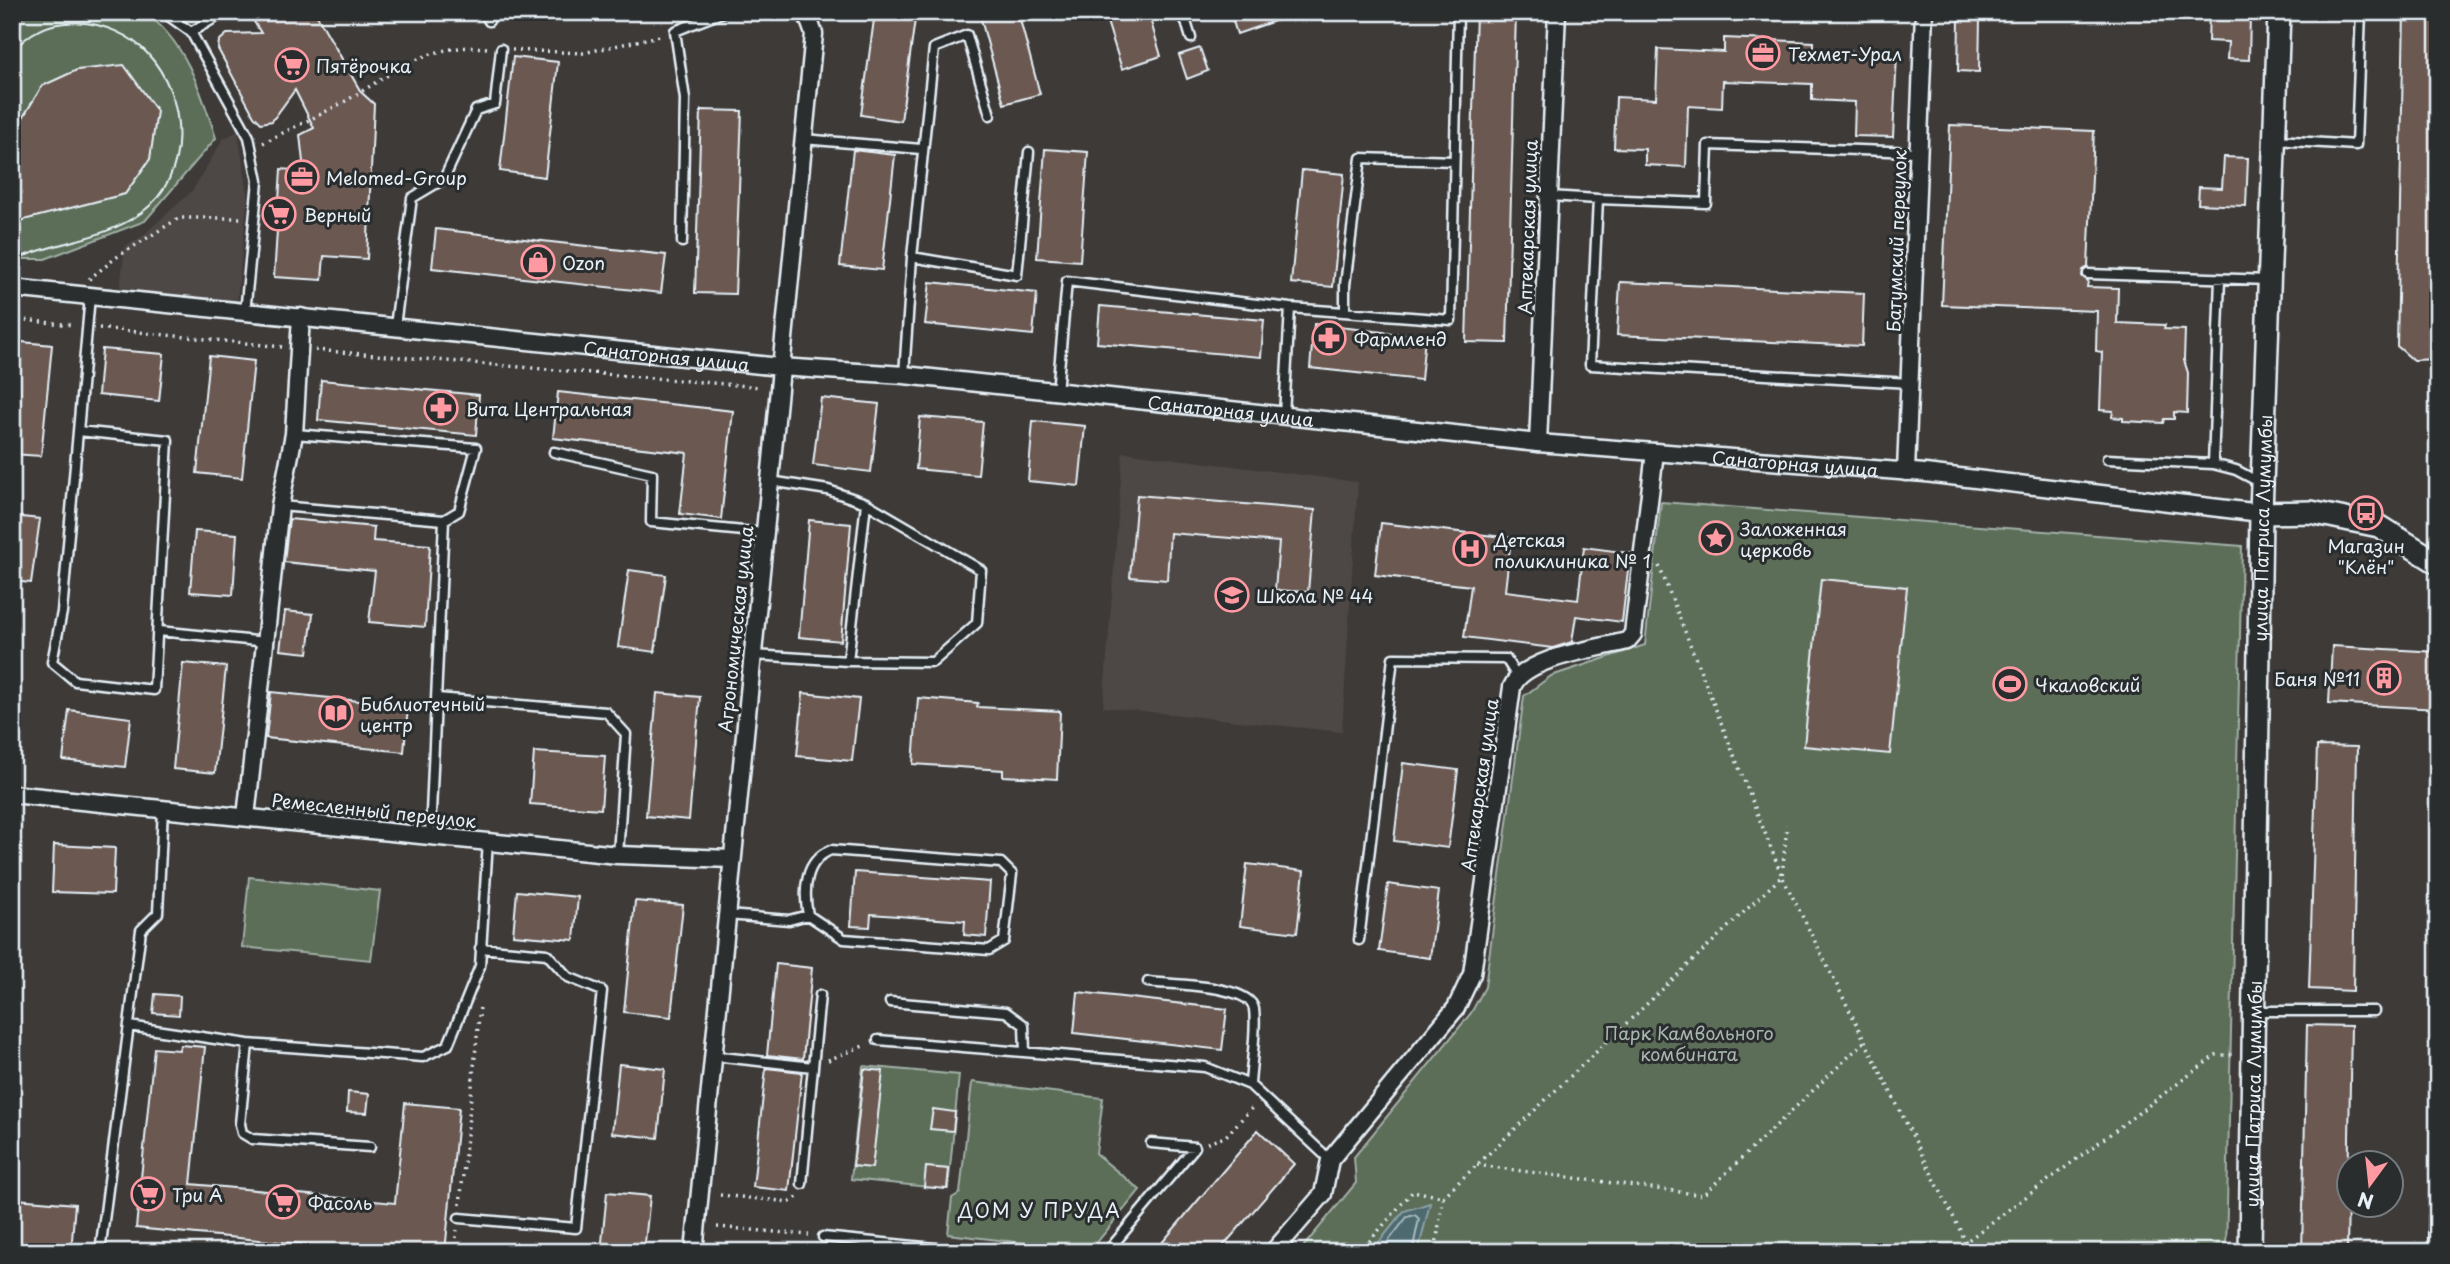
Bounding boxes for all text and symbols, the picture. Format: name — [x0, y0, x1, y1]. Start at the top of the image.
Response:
office icon: Техмет-Урал — [1744, 34, 1782, 72]
place label: Техмет-Урал — [1788, 40, 1902, 67]
supermarket icon: Пятёрочка — [273, 46, 311, 84]
place label: Пятёрочка — [316, 52, 412, 79]
street label: Аптекарская улица — [1510, 138, 1544, 315]
street label: Батумский переулок — [1879, 149, 1913, 333]
office icon: Melomed-Group — [283, 158, 321, 196]
place label: Melomed-Group — [326, 164, 467, 191]
supermarket icon: Верный — [260, 195, 298, 233]
place label: Верный — [304, 201, 371, 228]
shop icon: Ozon — [519, 243, 557, 281]
place label: Ozon — [562, 249, 605, 276]
pharmacy icon: Фармленд — [1310, 319, 1348, 357]
place label: Фармленд — [1354, 325, 1447, 352]
street label: Санаторная улица — [582, 333, 752, 377]
street label: Санаторная улица — [1146, 388, 1316, 432]
pharmacy icon: Вита Центральная — [422, 389, 460, 427]
place label: Вита Центральная — [466, 395, 632, 422]
street label: улица Патриса Лумумбы — [2246, 414, 2278, 642]
street label: Санаторная улица — [1711, 443, 1880, 483]
bus stop icon: Магазин "Клён" — [2347, 494, 2385, 532]
place label: Заложенная церковь — [1739, 515, 1847, 563]
place icon: Заложенная церковь — [1697, 519, 1735, 557]
street label: Агрономическая улица — [711, 524, 759, 734]
place label: Детская поликлиника № 1 — [1493, 526, 1651, 574]
hospital icon: Детская поликлиника № 1 — [1451, 530, 1489, 568]
place label: Магазин "Клён" — [2327, 532, 2405, 580]
school or university icon: Школа № 44 — [1213, 576, 1251, 614]
place label: Школа № 44 — [1256, 582, 1374, 609]
building icon: Баня №11 — [2365, 659, 2403, 697]
sports icon: Чкаловский — [1991, 665, 2029, 703]
place label: Баня №11 — [2274, 665, 2360, 692]
place label: Чкаловский — [2035, 671, 2140, 698]
place label: Библиотечный центр — [360, 690, 485, 738]
library icon: Библиотечный центр — [317, 694, 355, 732]
street label: Аптекарская улица — [1453, 696, 1505, 873]
street label: Ремесленный переулок — [270, 786, 478, 834]
street label: улица Патриса Лумумбы — [2237, 980, 2268, 1208]
park label: Парк Камвольного комбината — [1604, 1019, 1774, 1067]
north arrow — [2334, 1148, 2404, 1218]
supermarket icon: Три А — [129, 1175, 167, 1213]
place label: Три А — [172, 1181, 223, 1208]
supermarket icon: Фасоль — [264, 1183, 302, 1221]
text: N — [2354, 1186, 2376, 1217]
place label: Фасоль — [308, 1189, 372, 1216]
district label: ДОМ У ПРУДА — [957, 1196, 1122, 1224]

